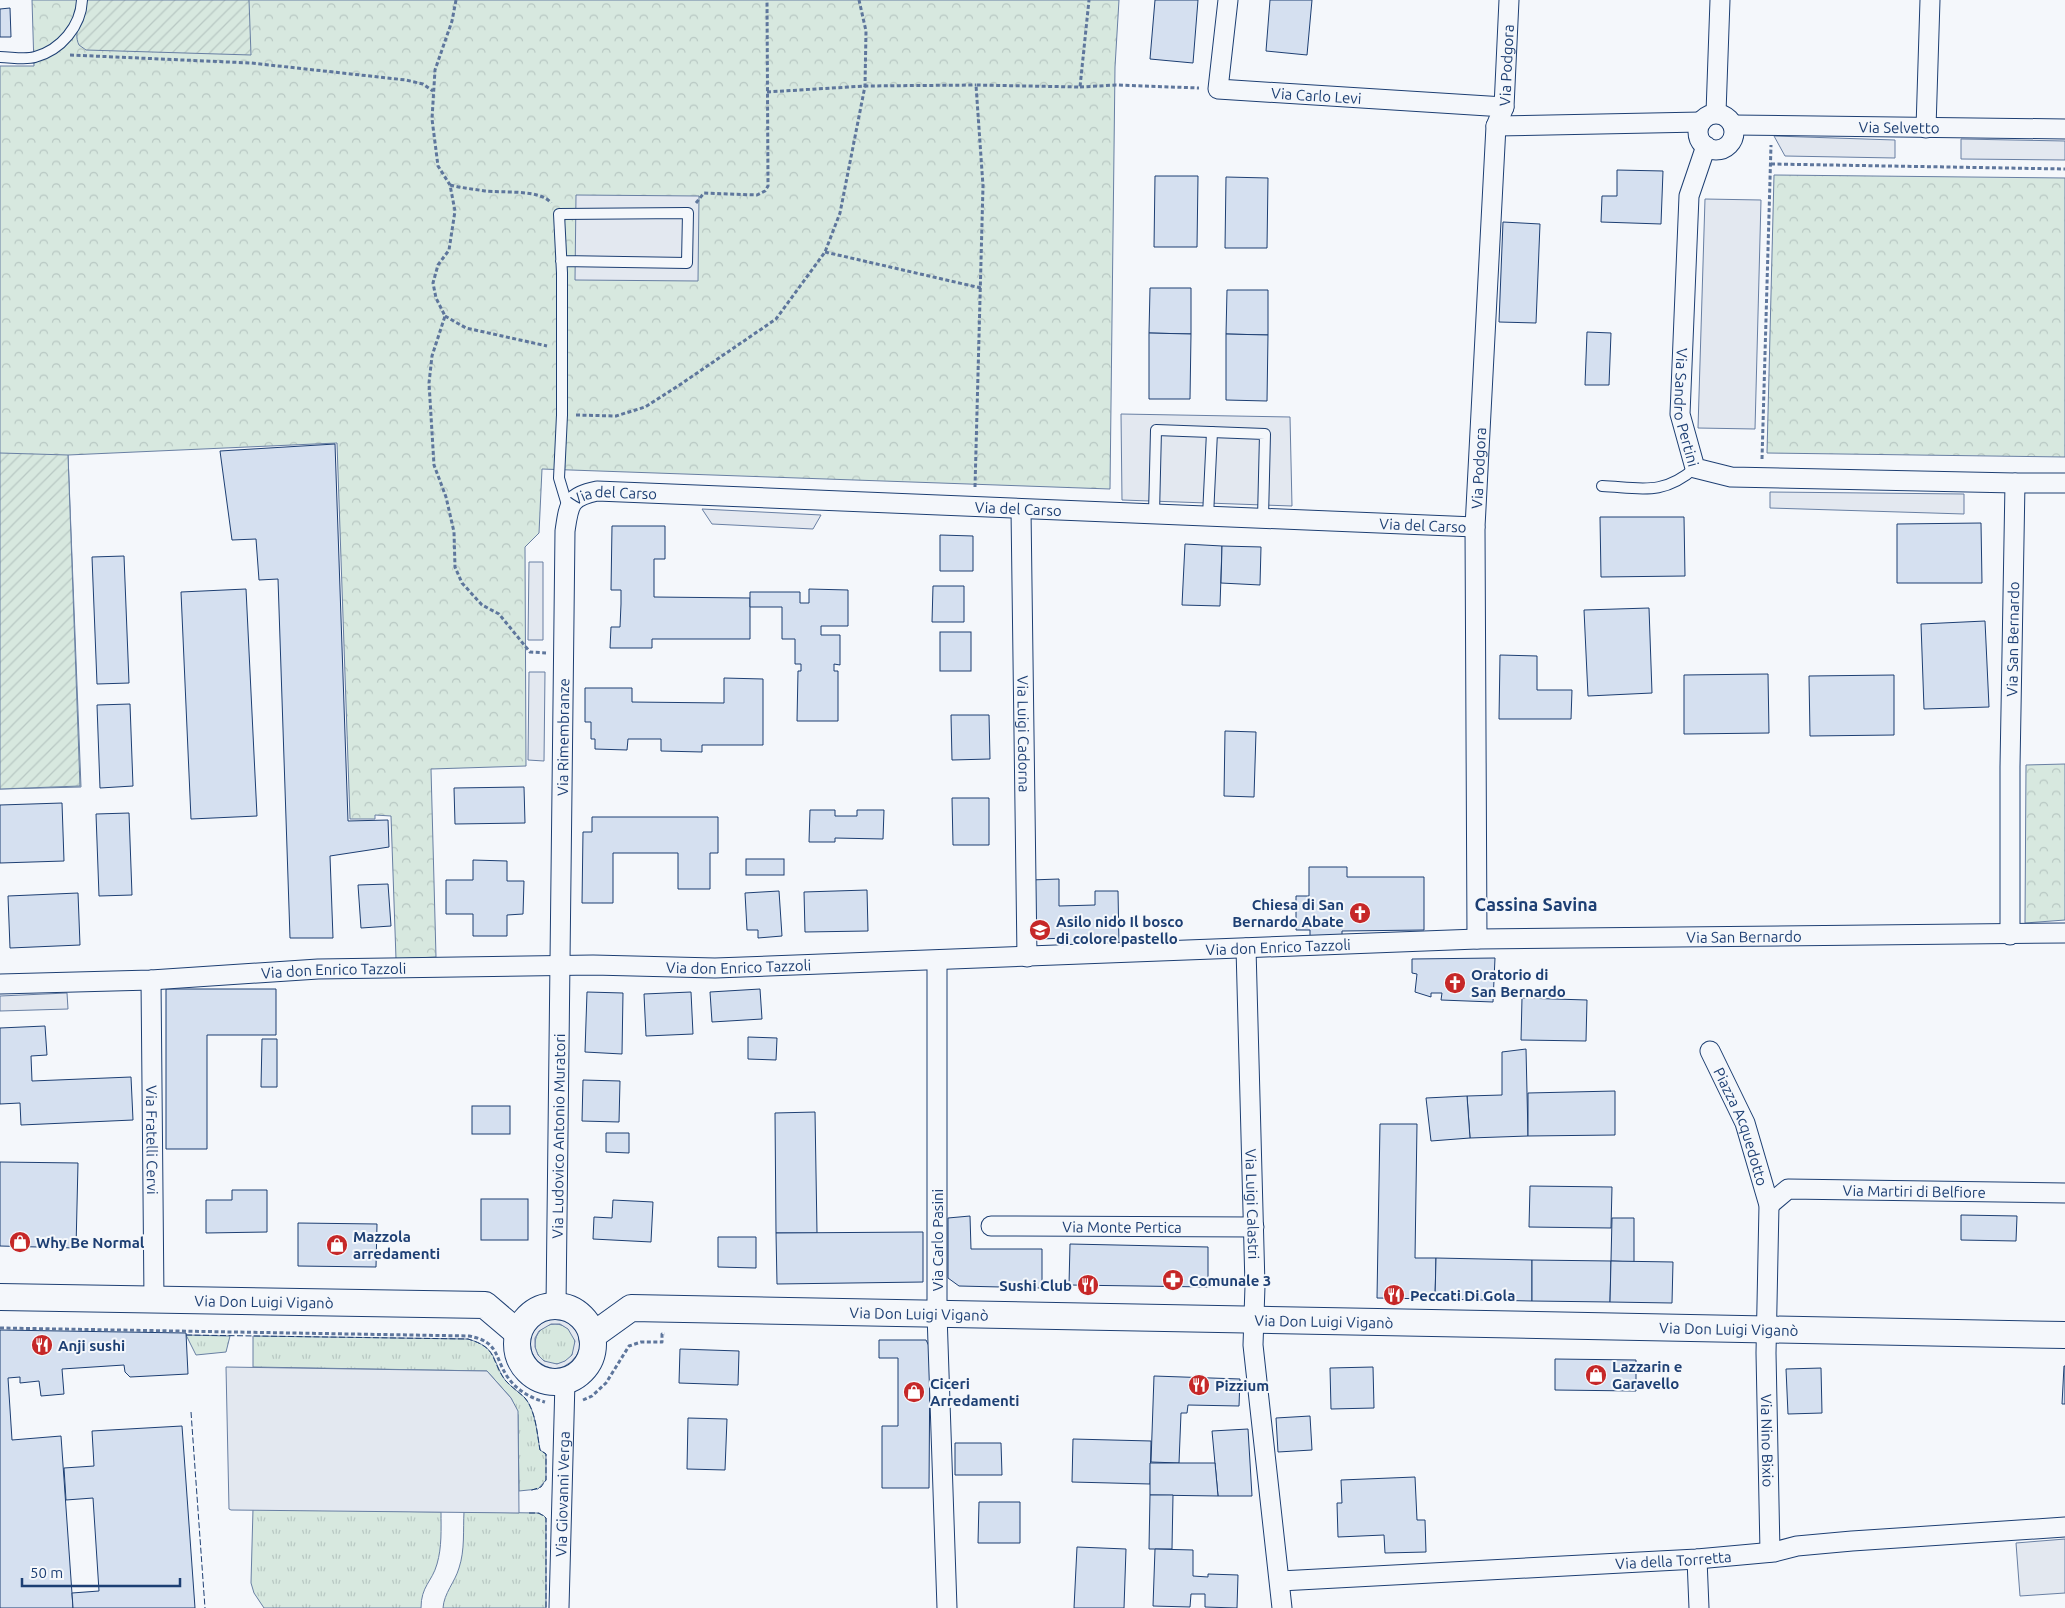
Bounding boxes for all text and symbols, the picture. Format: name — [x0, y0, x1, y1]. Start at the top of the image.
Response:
street label: Via Podgora — [1496, 24, 1516, 107]
street label: Via Carlo Levi — [1271, 84, 1362, 107]
street label: Via Selvetto — [1858, 118, 1940, 136]
street label: Via Sandro Pertini — [1671, 348, 1703, 468]
street label: Via Podgora — [1467, 427, 1489, 509]
street label: Via del Carso — [567, 482, 657, 508]
street label: Via del Carso — [974, 498, 1062, 519]
street label: Via del Carso — [1379, 515, 1467, 535]
street label: Via San Bernardo — [2003, 581, 2022, 697]
street label: Via Luigi Cadorna — [1015, 675, 1033, 793]
street label: Via Rimembranze — [553, 678, 572, 796]
district label: Cassina Savina — [1475, 894, 1597, 914]
place label: Chiesa di San Bernardo Abate — [1232, 896, 1344, 930]
church icon: Chiesa di San Bernardo Abate — [1348, 901, 1372, 925]
place label: Asilo nido Il bosco di colore pastello — [1056, 913, 1183, 947]
school or university icon: Asilo nido Il bosco di colore pastello — [1028, 918, 1052, 942]
street label: Via San Bernardo — [1686, 927, 1802, 945]
street label: Via don Enrico Tazzoli — [1205, 935, 1351, 958]
street label: Via don Enrico Tazzoli — [666, 956, 811, 977]
street label: Via don Enrico Tazzoli — [260, 959, 406, 981]
place label: Oratorio di San Bernardo — [1471, 966, 1566, 1000]
church icon: Oratorio di San Bernardo — [1443, 971, 1467, 995]
street label: Via Ludovico Antonio Muratori — [548, 1033, 568, 1239]
street label: Piazza Acquedotto — [1711, 1064, 1771, 1188]
street label: Via Fratelli Cervi — [143, 1085, 162, 1195]
street label: Via Luigi Calastri — [1243, 1148, 1263, 1260]
street label: Via Martiri di Belfiore — [1842, 1181, 1986, 1200]
street label: Via Carlo Pasini — [929, 1189, 946, 1291]
street label: Via Monte Pertica — [1062, 1218, 1182, 1235]
place label: Mazzola arredamenti — [353, 1228, 440, 1262]
shop icon: Why Be Normal — [8, 1230, 32, 1254]
shop icon: Mazzola arredamenti — [325, 1233, 349, 1257]
place label: Why Be Normal — [36, 1234, 145, 1251]
pharmacy icon: Comunale 3 — [1161, 1268, 1185, 1292]
place label: Comunale 3 — [1189, 1272, 1271, 1289]
restaurant icon: Sushi Club — [1076, 1273, 1100, 1297]
place label: Sushi Club — [999, 1277, 1072, 1294]
restaurant icon: Peccati Di Gola — [1382, 1283, 1406, 1307]
place label: Peccati Di Gola — [1410, 1287, 1515, 1304]
street label: Via Don Luigi Viganò — [194, 1292, 334, 1311]
street label: Via Don Luigi Viganò — [849, 1304, 989, 1323]
street label: Via Don Luigi Viganò — [1254, 1311, 1394, 1331]
street label: Via Don Luigi Viganò — [1659, 1319, 1799, 1338]
restaurant icon: Anji sushi — [30, 1333, 54, 1357]
place label: Anji sushi — [58, 1337, 125, 1354]
place label: Lazzarin e Garavello — [1612, 1358, 1683, 1392]
shop icon: Lazzarin e Garavello — [1584, 1363, 1608, 1387]
restaurant icon: Pizzium — [1187, 1373, 1211, 1397]
place label: Ciceri Arredamenti — [930, 1375, 1020, 1409]
place label: Pizzium — [1215, 1377, 1269, 1394]
shop icon: Ciceri Arredamenti — [902, 1380, 926, 1404]
street label: Via Nino Bixio — [1758, 1394, 1777, 1487]
street label: Via Giovanni Verga — [552, 1431, 572, 1557]
street label: Via della Torretta — [1615, 1547, 1732, 1572]
scale bar — [22, 1556, 180, 1588]
text: 50 m — [30, 1564, 63, 1581]

